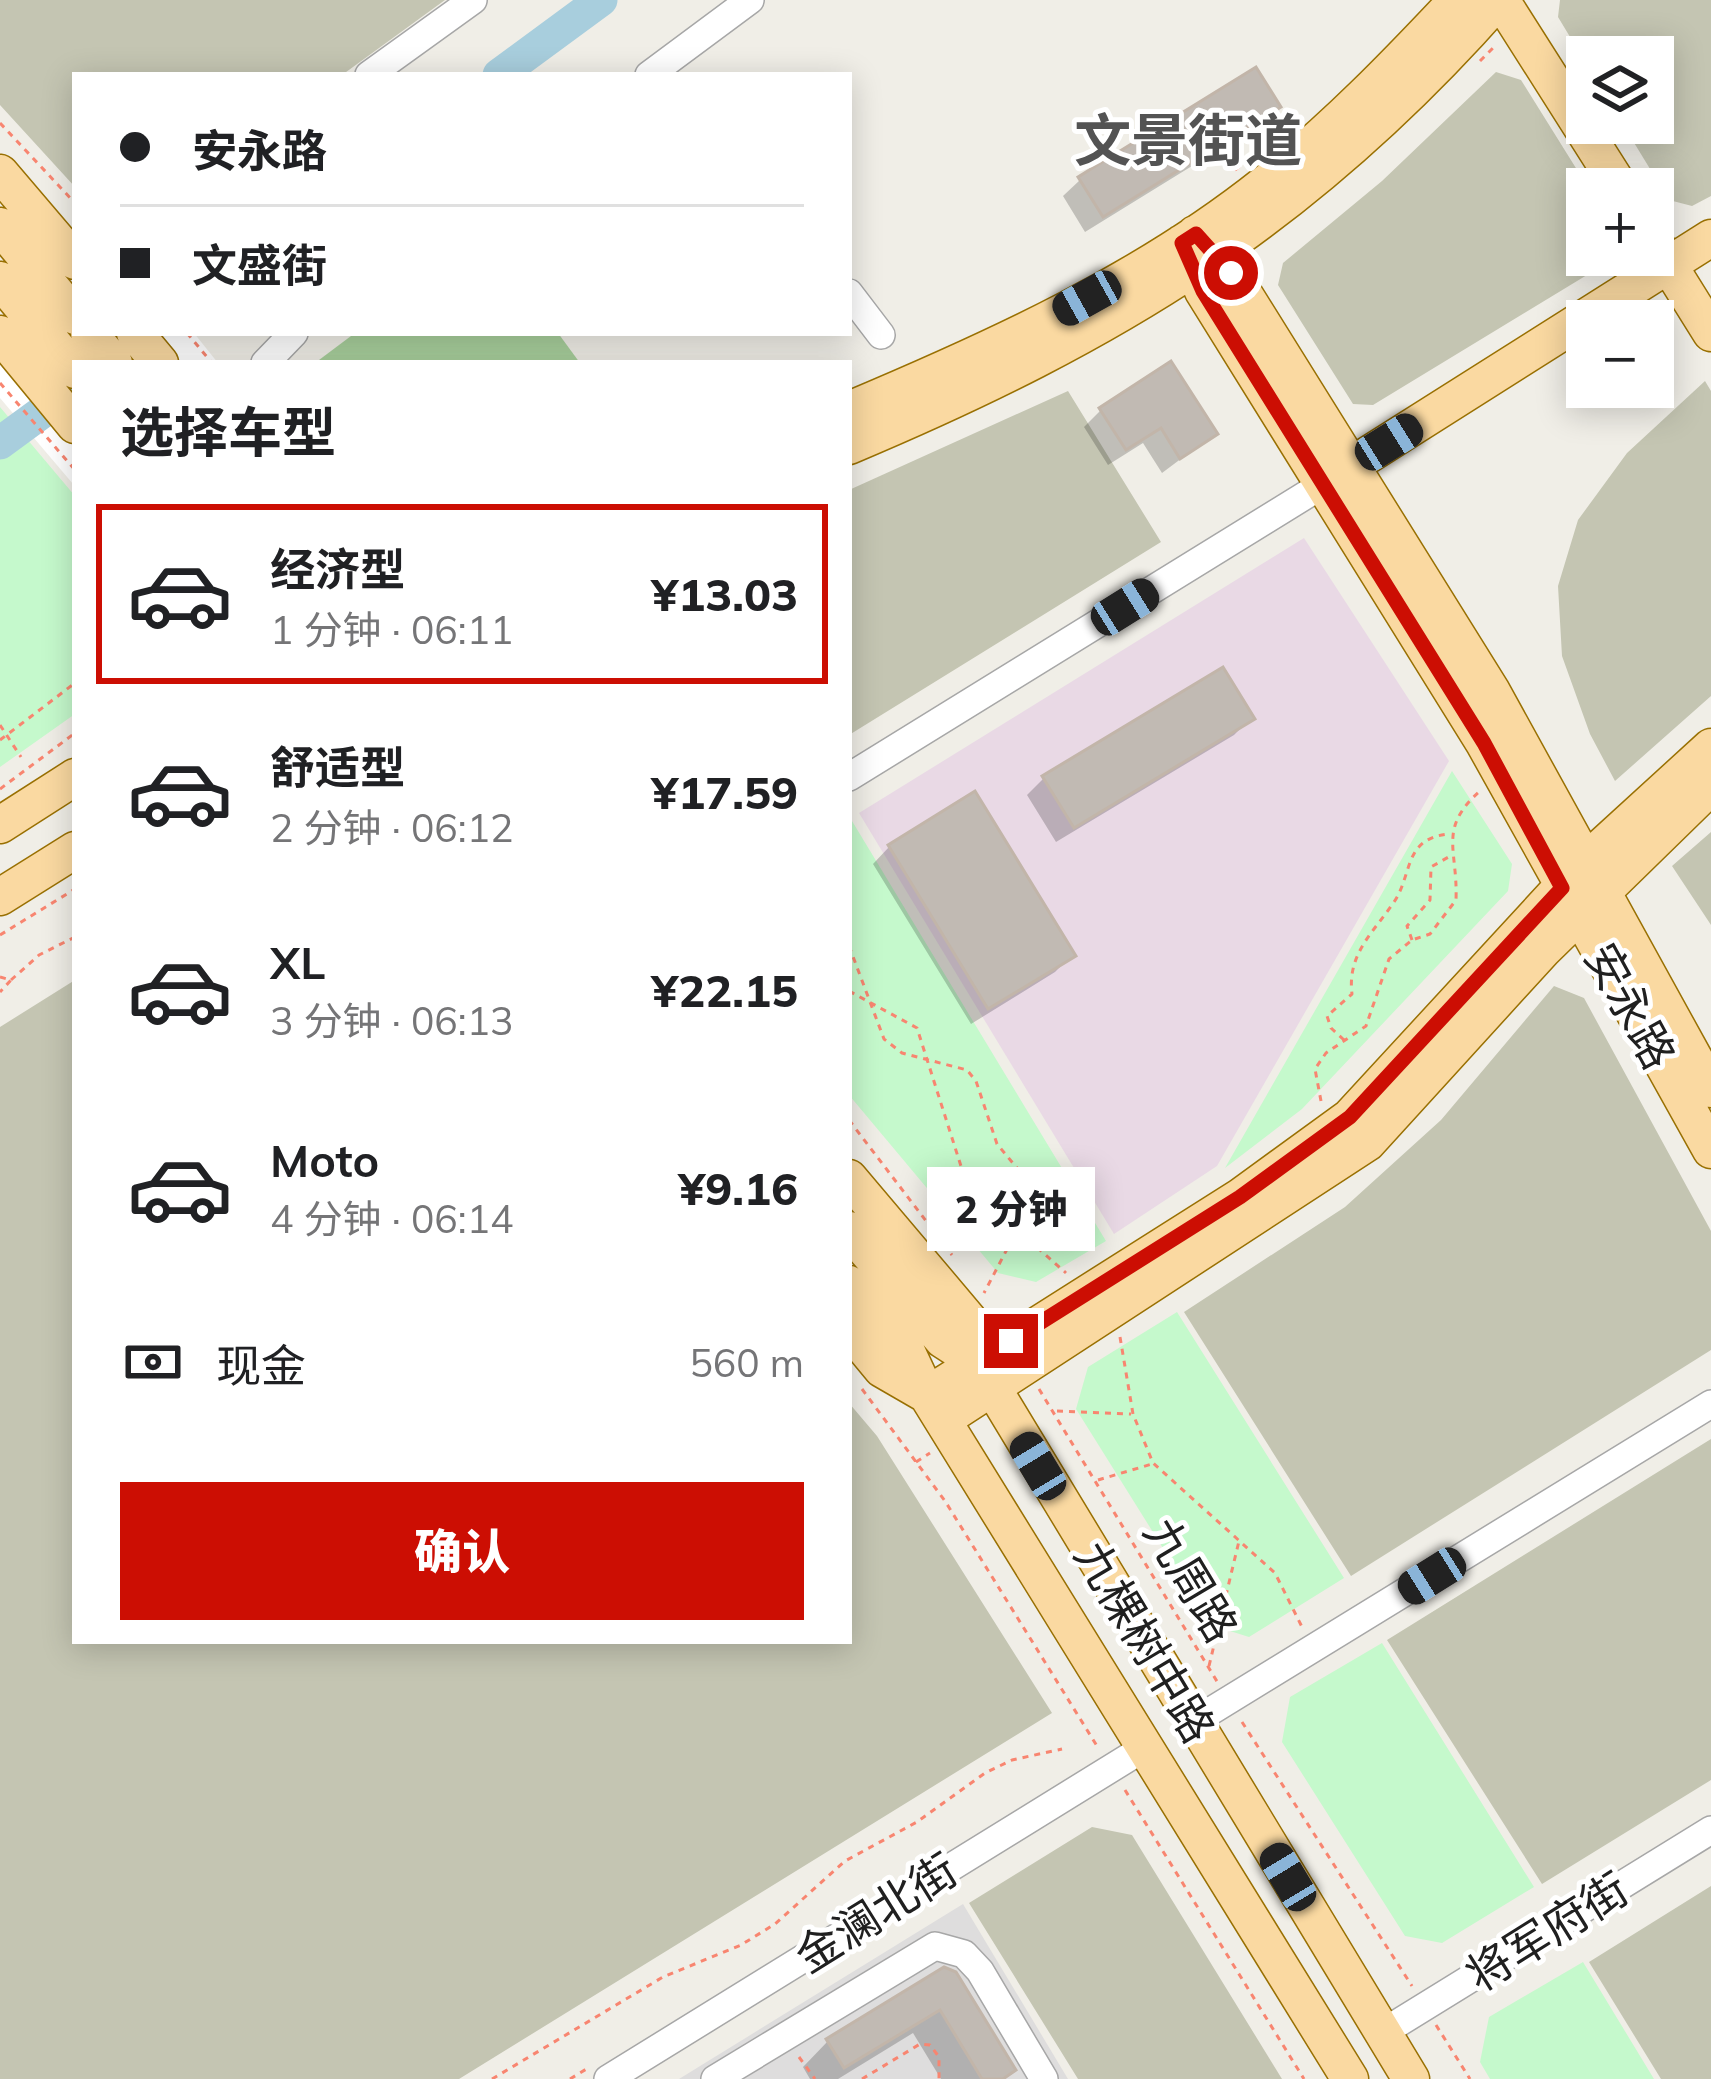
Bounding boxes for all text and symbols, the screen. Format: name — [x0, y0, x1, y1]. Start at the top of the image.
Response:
map controls — [1566, 36, 1674, 408]
button: layers — [1566, 36, 1674, 144]
district label: 文景街道 — [1074, 104, 1302, 175]
text: 安永路 — [192, 122, 327, 178]
button: + — [1566, 168, 1674, 276]
text: 文盛街 — [192, 237, 327, 293]
route start — [1204, 246, 1258, 300]
car — [1047, 265, 1127, 331]
button: − — [1566, 300, 1674, 408]
text: 选择车型 — [120, 398, 336, 466]
car — [1349, 408, 1429, 476]
icon: car — [126, 540, 234, 648]
text: 经济型 — [270, 541, 405, 597]
text: ¥13.03 — [651, 566, 798, 622]
car — [1085, 573, 1165, 641]
text: 1 分钟 · 06:11 — [270, 605, 513, 654]
icon: car — [126, 738, 234, 846]
text: 舒适型 — [270, 739, 405, 795]
text: ¥17.59 — [651, 764, 798, 820]
text: 2 分钟 · 06:12 — [270, 803, 513, 852]
street label: 安永路 — [1574, 933, 1688, 1078]
text: XL — [270, 934, 325, 990]
icon: car — [126, 936, 234, 1044]
text: ¥22.15 — [651, 962, 798, 1018]
text: 3 分钟 · 06:13 — [270, 996, 513, 1045]
text: Moto — [270, 1132, 379, 1188]
icon: car — [126, 1134, 234, 1242]
text: ¥9.16 — [678, 1160, 798, 1216]
callout: 2 分钟 — [927, 1167, 1095, 1251]
text: 2 分钟 — [955, 1184, 1067, 1233]
text: 4 分钟 · 06:14 — [270, 1194, 513, 1243]
route end — [984, 1314, 1038, 1368]
icon: cash — [120, 1329, 186, 1395]
text: 现金 — [216, 1337, 306, 1393]
text: 560 m — [689, 1338, 804, 1387]
car — [1004, 1426, 1072, 1506]
button: 确认 — [120, 1482, 804, 1620]
street label: 九周路 — [1133, 1507, 1251, 1652]
street label: 九棵树中路 — [1064, 1531, 1228, 1752]
car — [1392, 1542, 1472, 1610]
car — [1254, 1837, 1322, 1917]
street label: 金澜北街 — [784, 1841, 967, 1984]
street label: 将军府街 — [1455, 1860, 1638, 2003]

